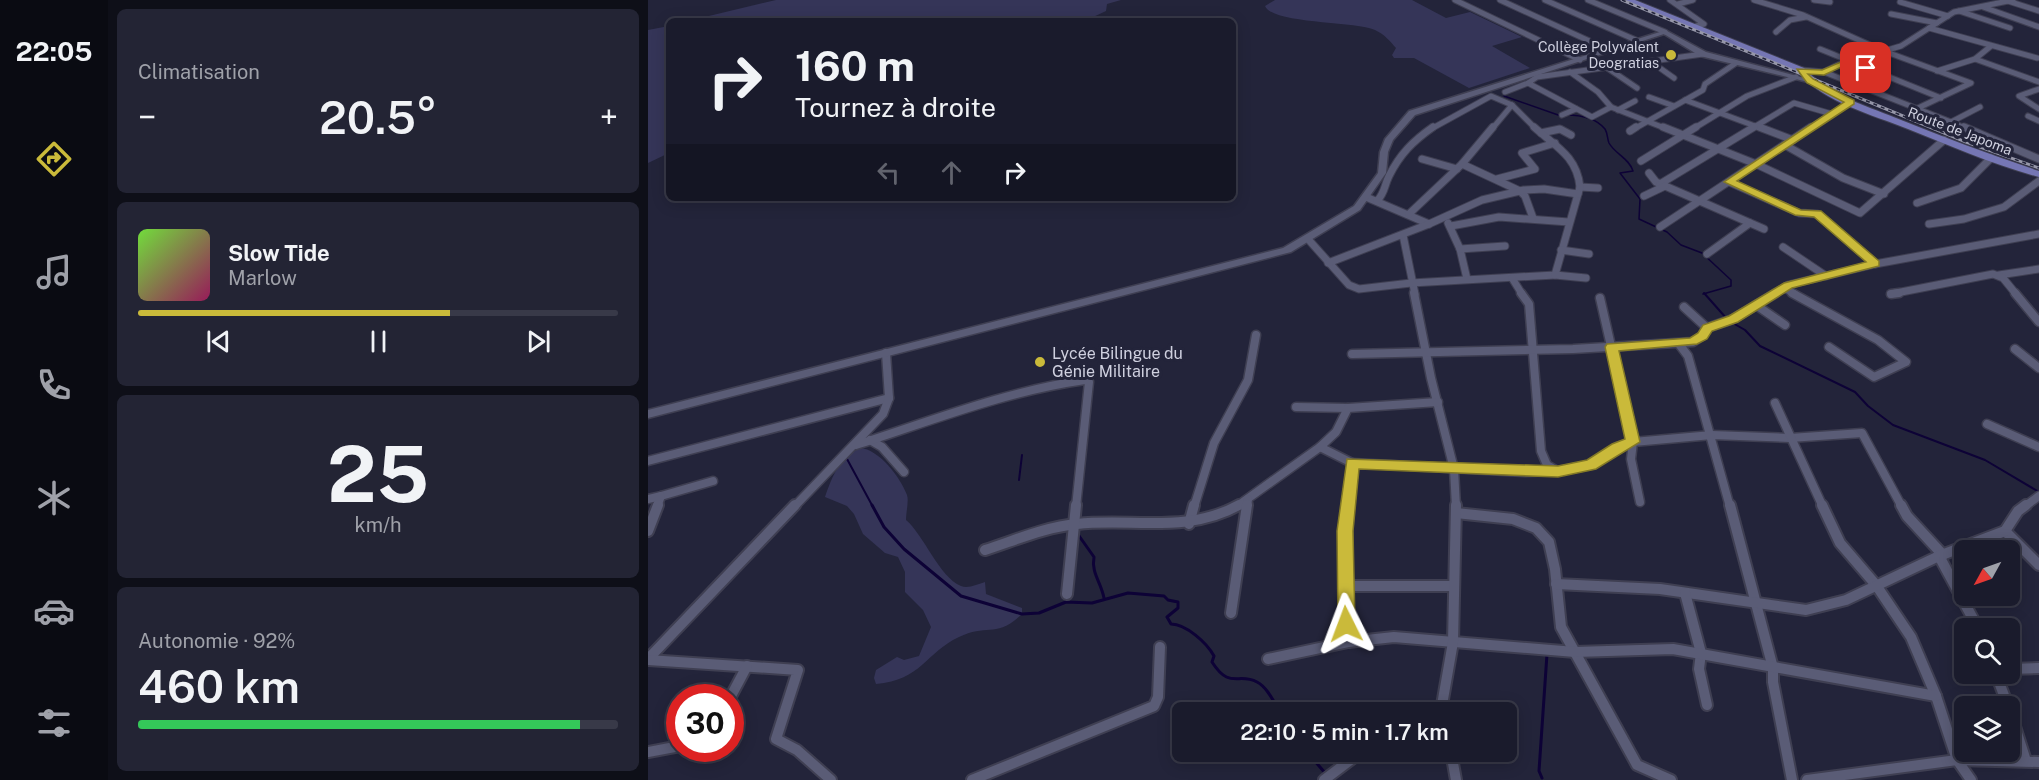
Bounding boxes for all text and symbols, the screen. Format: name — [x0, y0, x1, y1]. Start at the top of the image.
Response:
text: 22:05 — [15, 35, 93, 67]
place label: Collège Polyvalent Deogratias — [1538, 39, 1659, 71]
text: 160 m — [795, 41, 915, 90]
icon: right — [696, 42, 774, 120]
pin — [1840, 42, 1891, 93]
marker: Collège Polyvalent Deogratias — [1664, 48, 1678, 62]
icon: arrive — [1849, 51, 1882, 84]
text: Climatisation — [138, 60, 260, 84]
text: 20.5° — [319, 91, 437, 144]
text: Tournez à droite — [795, 91, 996, 123]
text: − — [138, 98, 156, 136]
text: + — [600, 98, 618, 136]
street label: Route de Japoma — [1906, 104, 2014, 158]
icon: directions — [33, 138, 75, 180]
icon: left — [872, 156, 905, 189]
icon: ahead — [935, 156, 968, 189]
icon: right — [998, 156, 1031, 189]
text: Slow Tide — [228, 240, 330, 266]
icon: music — [33, 251, 75, 293]
text: Marlow — [228, 266, 297, 290]
icon: previous — [202, 325, 235, 358]
icon: pause — [362, 325, 395, 358]
icon: next — [522, 325, 555, 358]
place label: Lycée Bilingue du Génie Militaire — [1052, 344, 1183, 381]
marker: Lycée Bilingue du Génie Militaire — [1033, 355, 1047, 369]
icon: phone — [33, 364, 75, 406]
text: 25 — [327, 428, 429, 520]
icon: climate — [33, 477, 75, 519]
text: km/h — [354, 513, 402, 537]
north arrow — [1954, 540, 2020, 606]
map controls — [1954, 540, 2020, 762]
icon: car — [33, 590, 75, 632]
position arrow — [1314, 592, 1378, 656]
button: search — [1954, 618, 2020, 684]
text: Autonomie · 92% — [138, 629, 295, 653]
text: 460 km — [138, 660, 300, 713]
speed limit sign: 30 — [666, 684, 744, 762]
button: layers — [1954, 696, 2020, 762]
icon: filters — [33, 702, 75, 744]
text: 22:10 · 5 min · 1.7 km — [1240, 719, 1449, 745]

